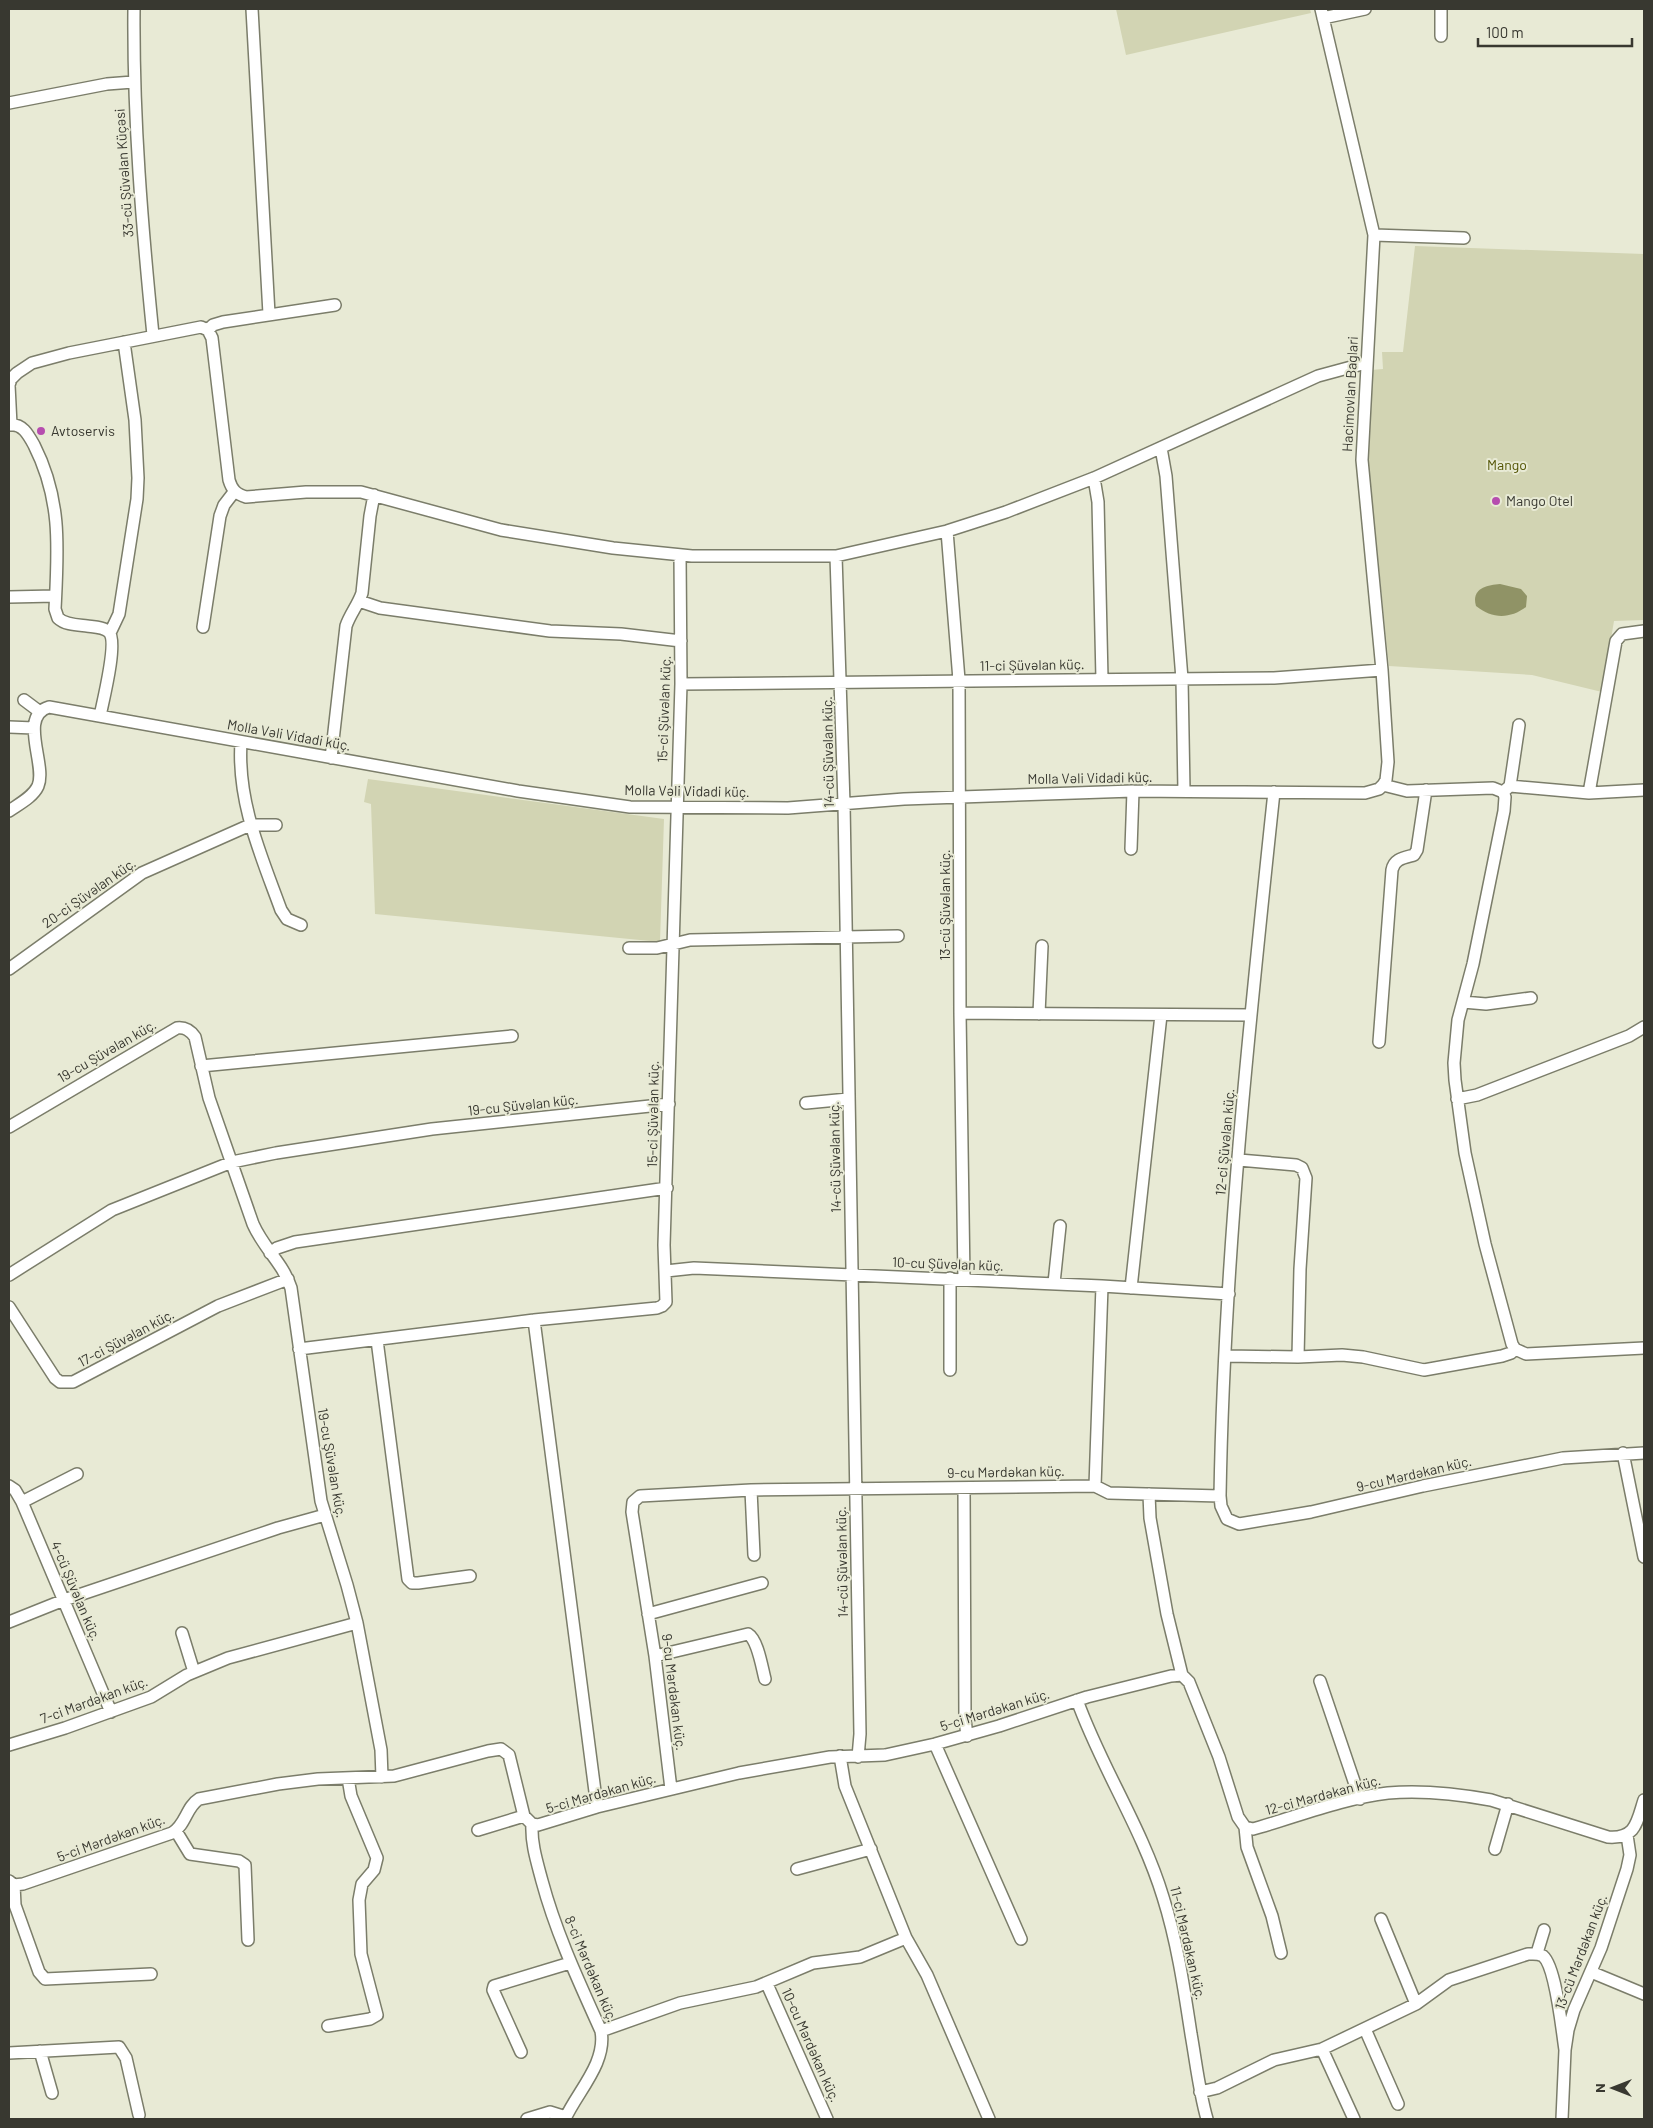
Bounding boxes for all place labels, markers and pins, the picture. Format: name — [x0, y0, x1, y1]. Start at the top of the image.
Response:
place label: Avtoservis — [51, 422, 115, 439]
marker: Avtoservis — [35, 425, 47, 437]
place label: Mango Otel — [1506, 492, 1573, 509]
marker: Mango Otel — [1490, 495, 1502, 507]

